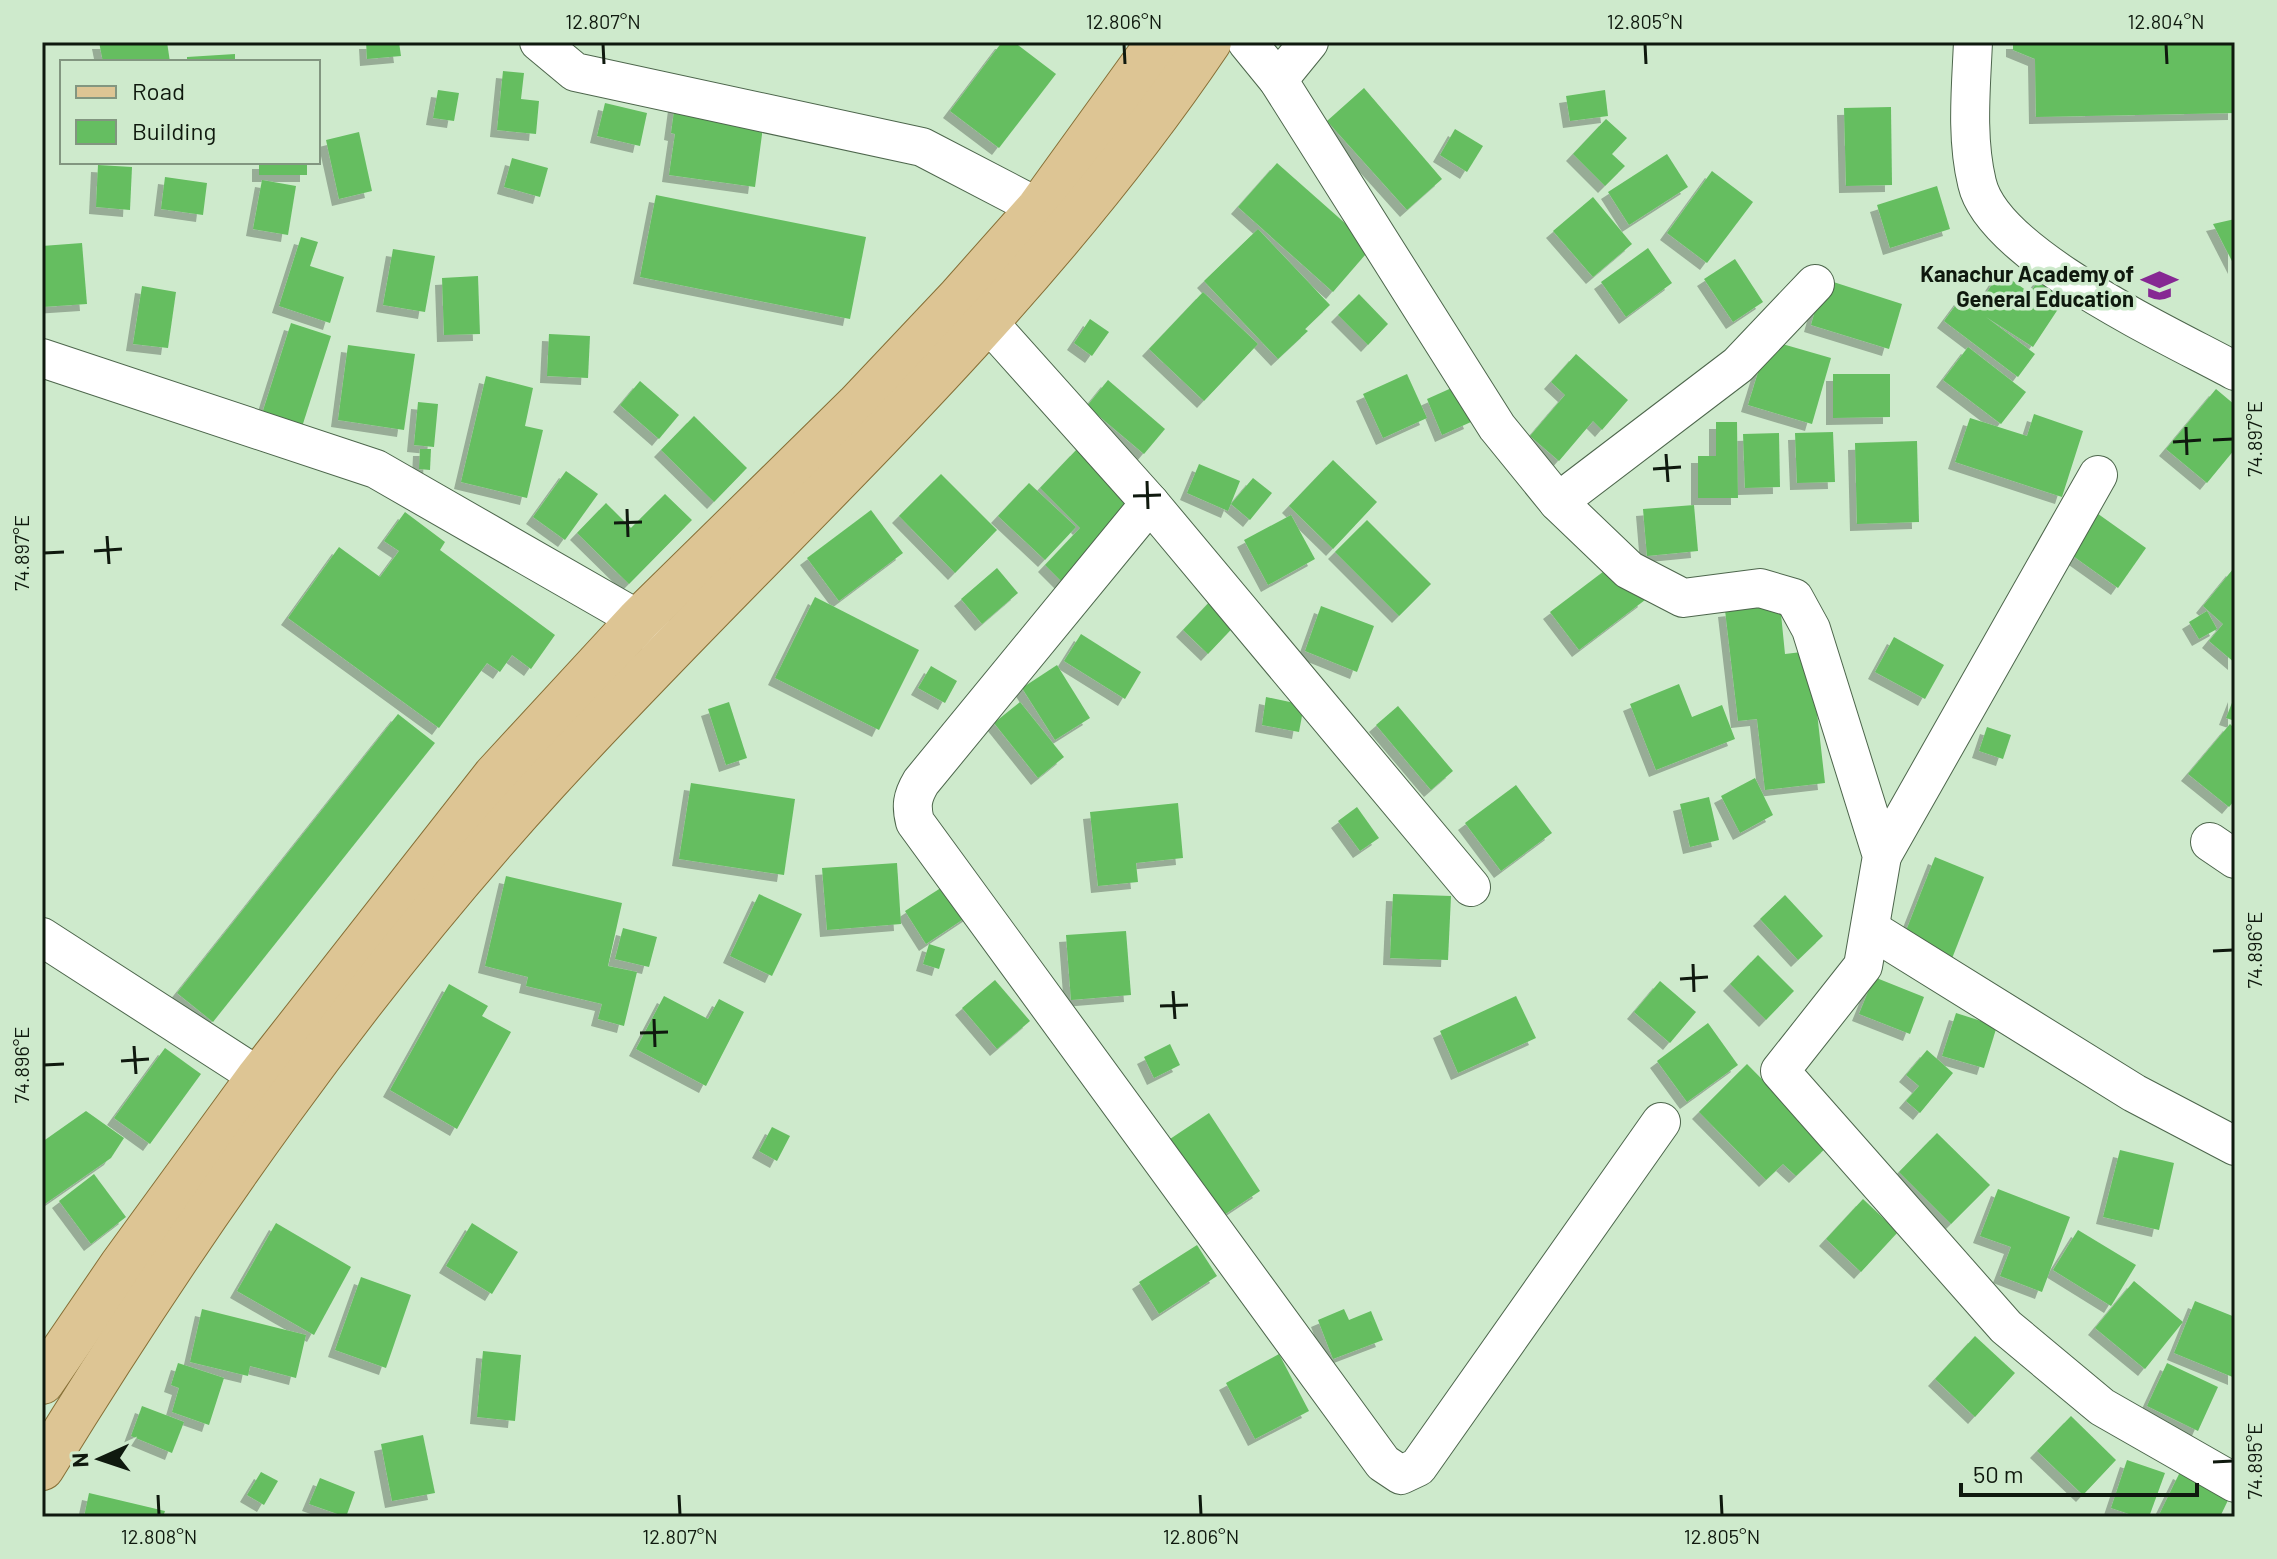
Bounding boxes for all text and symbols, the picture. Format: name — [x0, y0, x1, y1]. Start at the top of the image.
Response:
text: 12.807°N — [565, 9, 641, 33]
text: 12.806°N — [1086, 9, 1162, 33]
text: 12.805°N — [1607, 9, 1683, 33]
text: 12.804°N — [2127, 9, 2205, 33]
legend — [60, 60, 320, 164]
text: Road — [132, 76, 185, 105]
text: Building — [132, 116, 216, 145]
place label: Kanachur Academy of General Education — [1920, 260, 2134, 311]
school or university icon: Kanachur Academy of General Education — [2141, 267, 2179, 305]
text: 74.897°E — [2242, 401, 2266, 477]
text: 74.897°E — [9, 515, 33, 591]
text: 74.896°E — [2242, 912, 2266, 988]
text: 74.896°E — [9, 1027, 33, 1103]
north arrow — [60, 1419, 140, 1499]
text: 74.895°E — [2242, 1423, 2266, 1499]
scale bar — [1961, 1447, 2197, 1497]
text: N — [66, 1452, 92, 1468]
text: 50 m — [1973, 1459, 2024, 1488]
text: 12.808°N — [121, 1524, 197, 1548]
text: 12.807°N — [642, 1524, 718, 1548]
text: 12.806°N — [1163, 1524, 1239, 1548]
text: 12.805°N — [1684, 1524, 1760, 1548]

